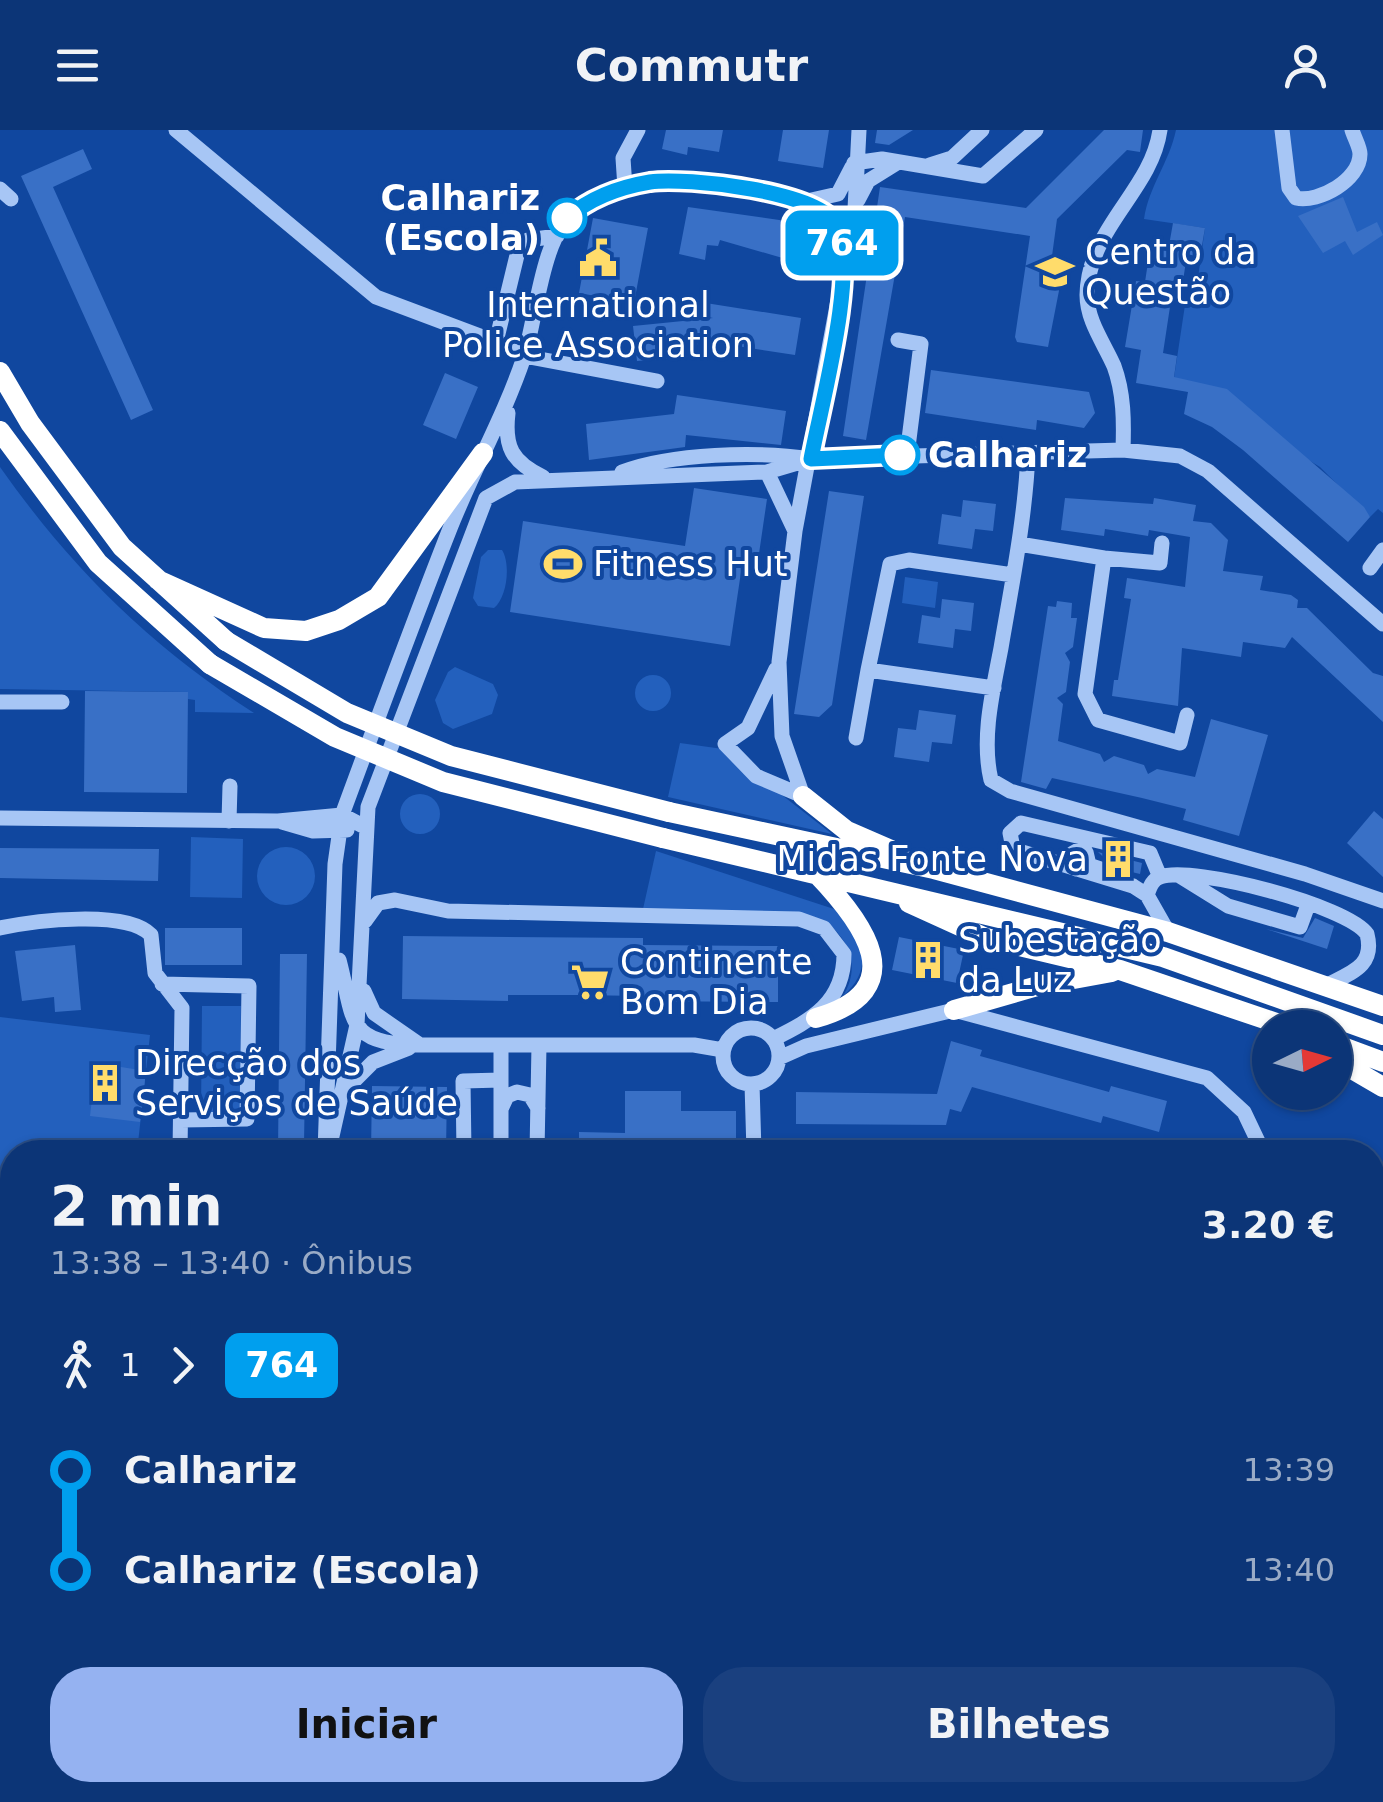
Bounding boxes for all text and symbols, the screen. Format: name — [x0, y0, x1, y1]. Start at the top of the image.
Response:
icon: menu — [50, 38, 105, 93]
icon: person — [1278, 38, 1333, 93]
text: Commutr — [575, 39, 808, 92]
place label: Calhariz (Escola) — [381, 178, 540, 258]
marker: Calhariz (Escola) — [548, 199, 586, 237]
line badge: 764 — [784, 210, 900, 276]
text: 764 — [805, 223, 879, 263]
place label: Centro da Questão — [1085, 232, 1257, 312]
public building icon: International Police Association — [577, 237, 619, 279]
school or university icon: Centro da Questão — [1034, 251, 1076, 293]
place label: International Police Association — [442, 285, 754, 365]
place label: Calhariz — [928, 435, 1087, 475]
marker: Calhariz — [881, 436, 919, 474]
sports icon: Fitness Hut — [542, 543, 584, 585]
place label: Fitness Hut — [593, 544, 788, 584]
building icon: Midas Fonte Nova — [1097, 838, 1139, 880]
place label: Midas Fonte Nova — [776, 839, 1088, 879]
place label: Subestação da Luz — [958, 920, 1162, 1000]
building icon: Subestação da Luz — [907, 939, 949, 981]
place label: Continente Bom Dia — [620, 942, 813, 1022]
supermarket icon: Continente Bom Dia — [569, 961, 611, 1003]
north arrow — [1252, 1010, 1352, 1110]
map controls — [1252, 1010, 1352, 1110]
place label: Direcção dos Serviços de Saúde — [135, 1043, 458, 1123]
building icon: Direcção dos Serviços de Saúde — [84, 1062, 126, 1104]
text: 2 min — [50, 1174, 223, 1238]
text: 3.20 € — [1202, 1203, 1335, 1247]
text: 13:38 – 13:40 · Ônibus — [50, 1244, 413, 1282]
icon: walk — [50, 1338, 105, 1393]
icon: forward — [155, 1338, 210, 1393]
text: 764 — [245, 1345, 318, 1385]
text: 1 — [120, 1346, 140, 1384]
text: Calhariz — [124, 1448, 297, 1492]
text: 13:39 — [1243, 1451, 1335, 1489]
text: Calhariz (Escola) — [124, 1548, 481, 1592]
text: 13:40 — [1243, 1551, 1335, 1589]
button: Iniciar — [50, 1667, 683, 1782]
button: Bilhetes — [703, 1667, 1335, 1782]

